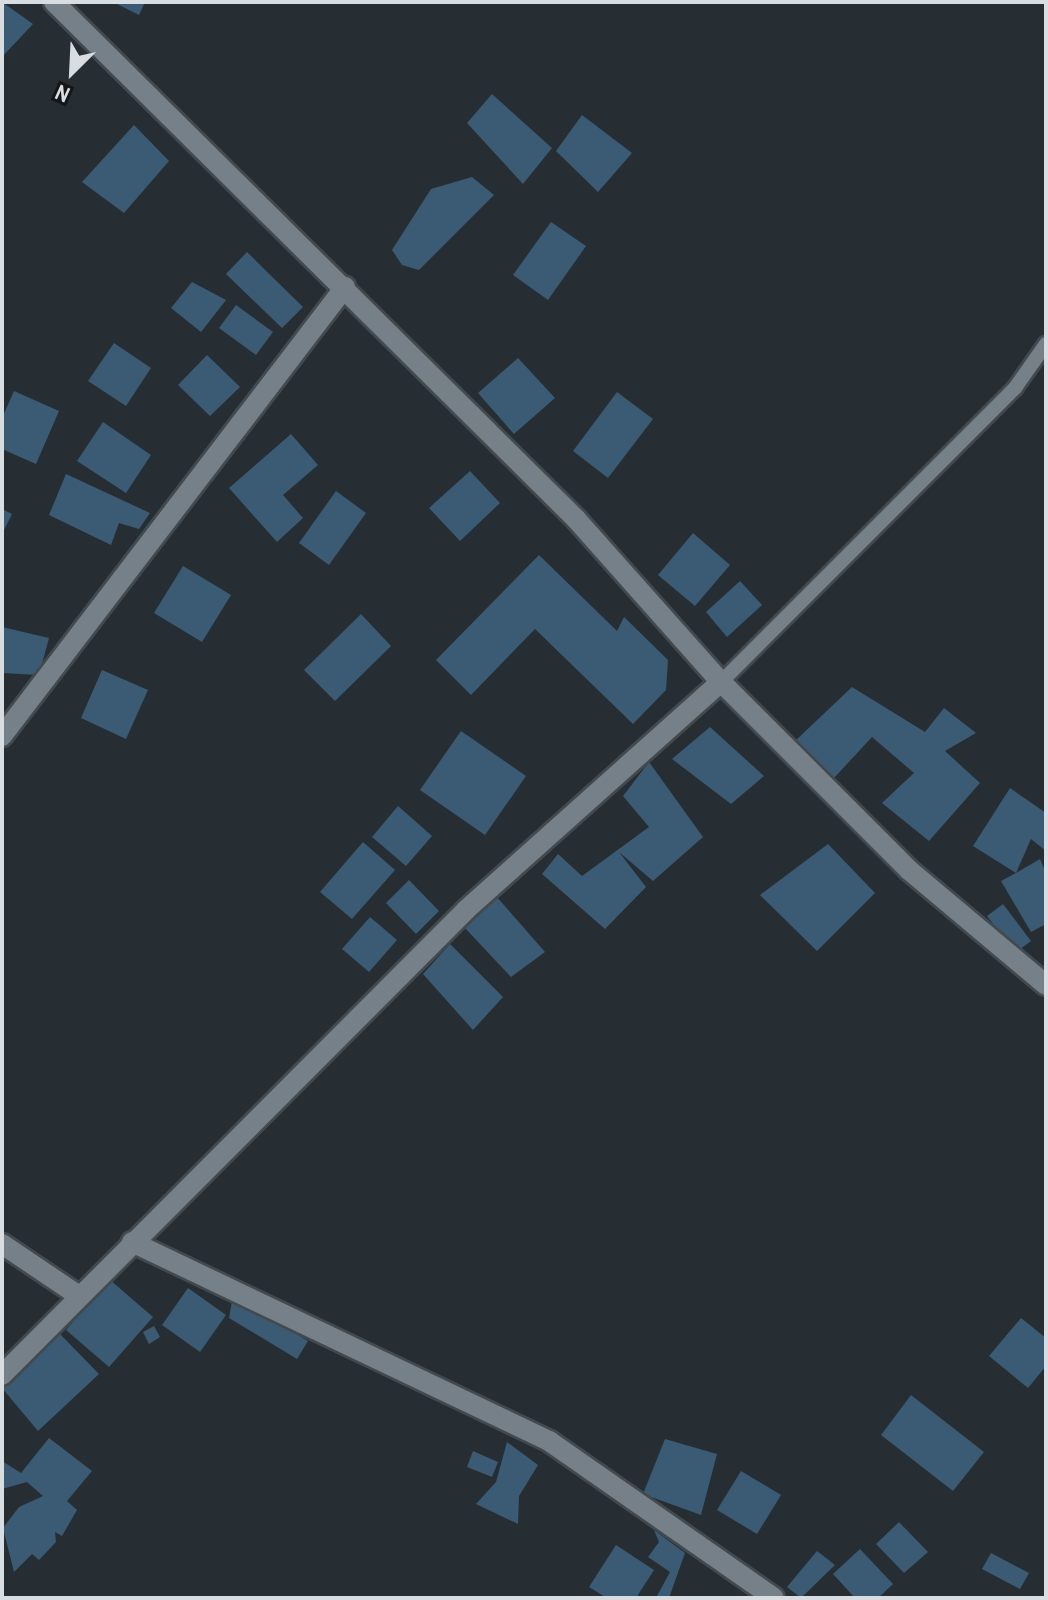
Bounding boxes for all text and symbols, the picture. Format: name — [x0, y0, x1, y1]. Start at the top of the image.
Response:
north arrow — [32, 32, 112, 112]
text: N — [50, 78, 74, 110]

